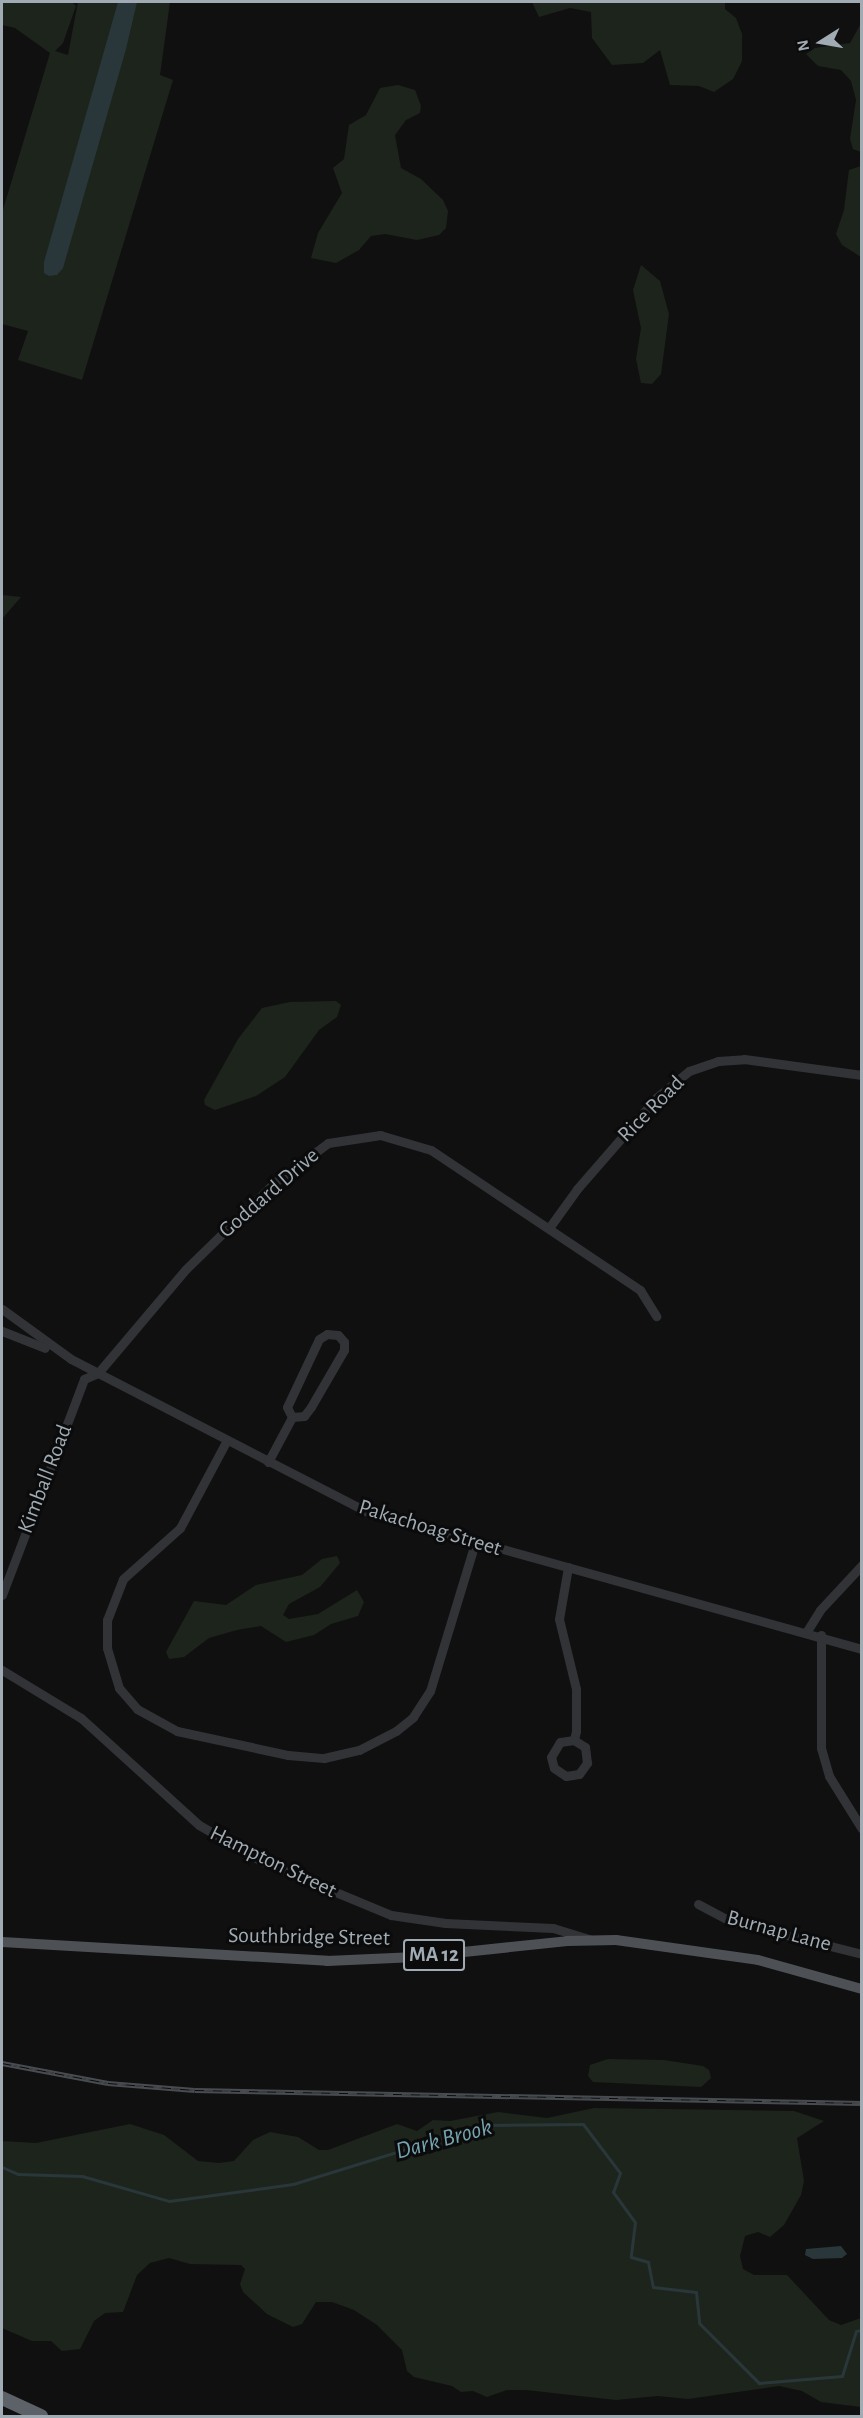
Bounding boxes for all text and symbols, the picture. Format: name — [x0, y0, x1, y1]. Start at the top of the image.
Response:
north arrow — [791, 12, 851, 72]
text: N — [794, 38, 812, 52]
street label: Rice Road — [612, 1070, 690, 1148]
street label: Goddard Drive — [213, 1142, 325, 1244]
street label: Kimball Road — [12, 1421, 78, 1537]
street label: Pakachoag Street — [355, 1494, 505, 1562]
street label: Hampton Street — [205, 1820, 341, 1904]
street label: Burnap Lane — [724, 1904, 834, 1958]
street label: Southbridge Street — [228, 1922, 390, 1952]
road number: MA 12 — [402, 1937, 466, 1973]
water label: Dark Brook — [393, 2113, 495, 2167]

